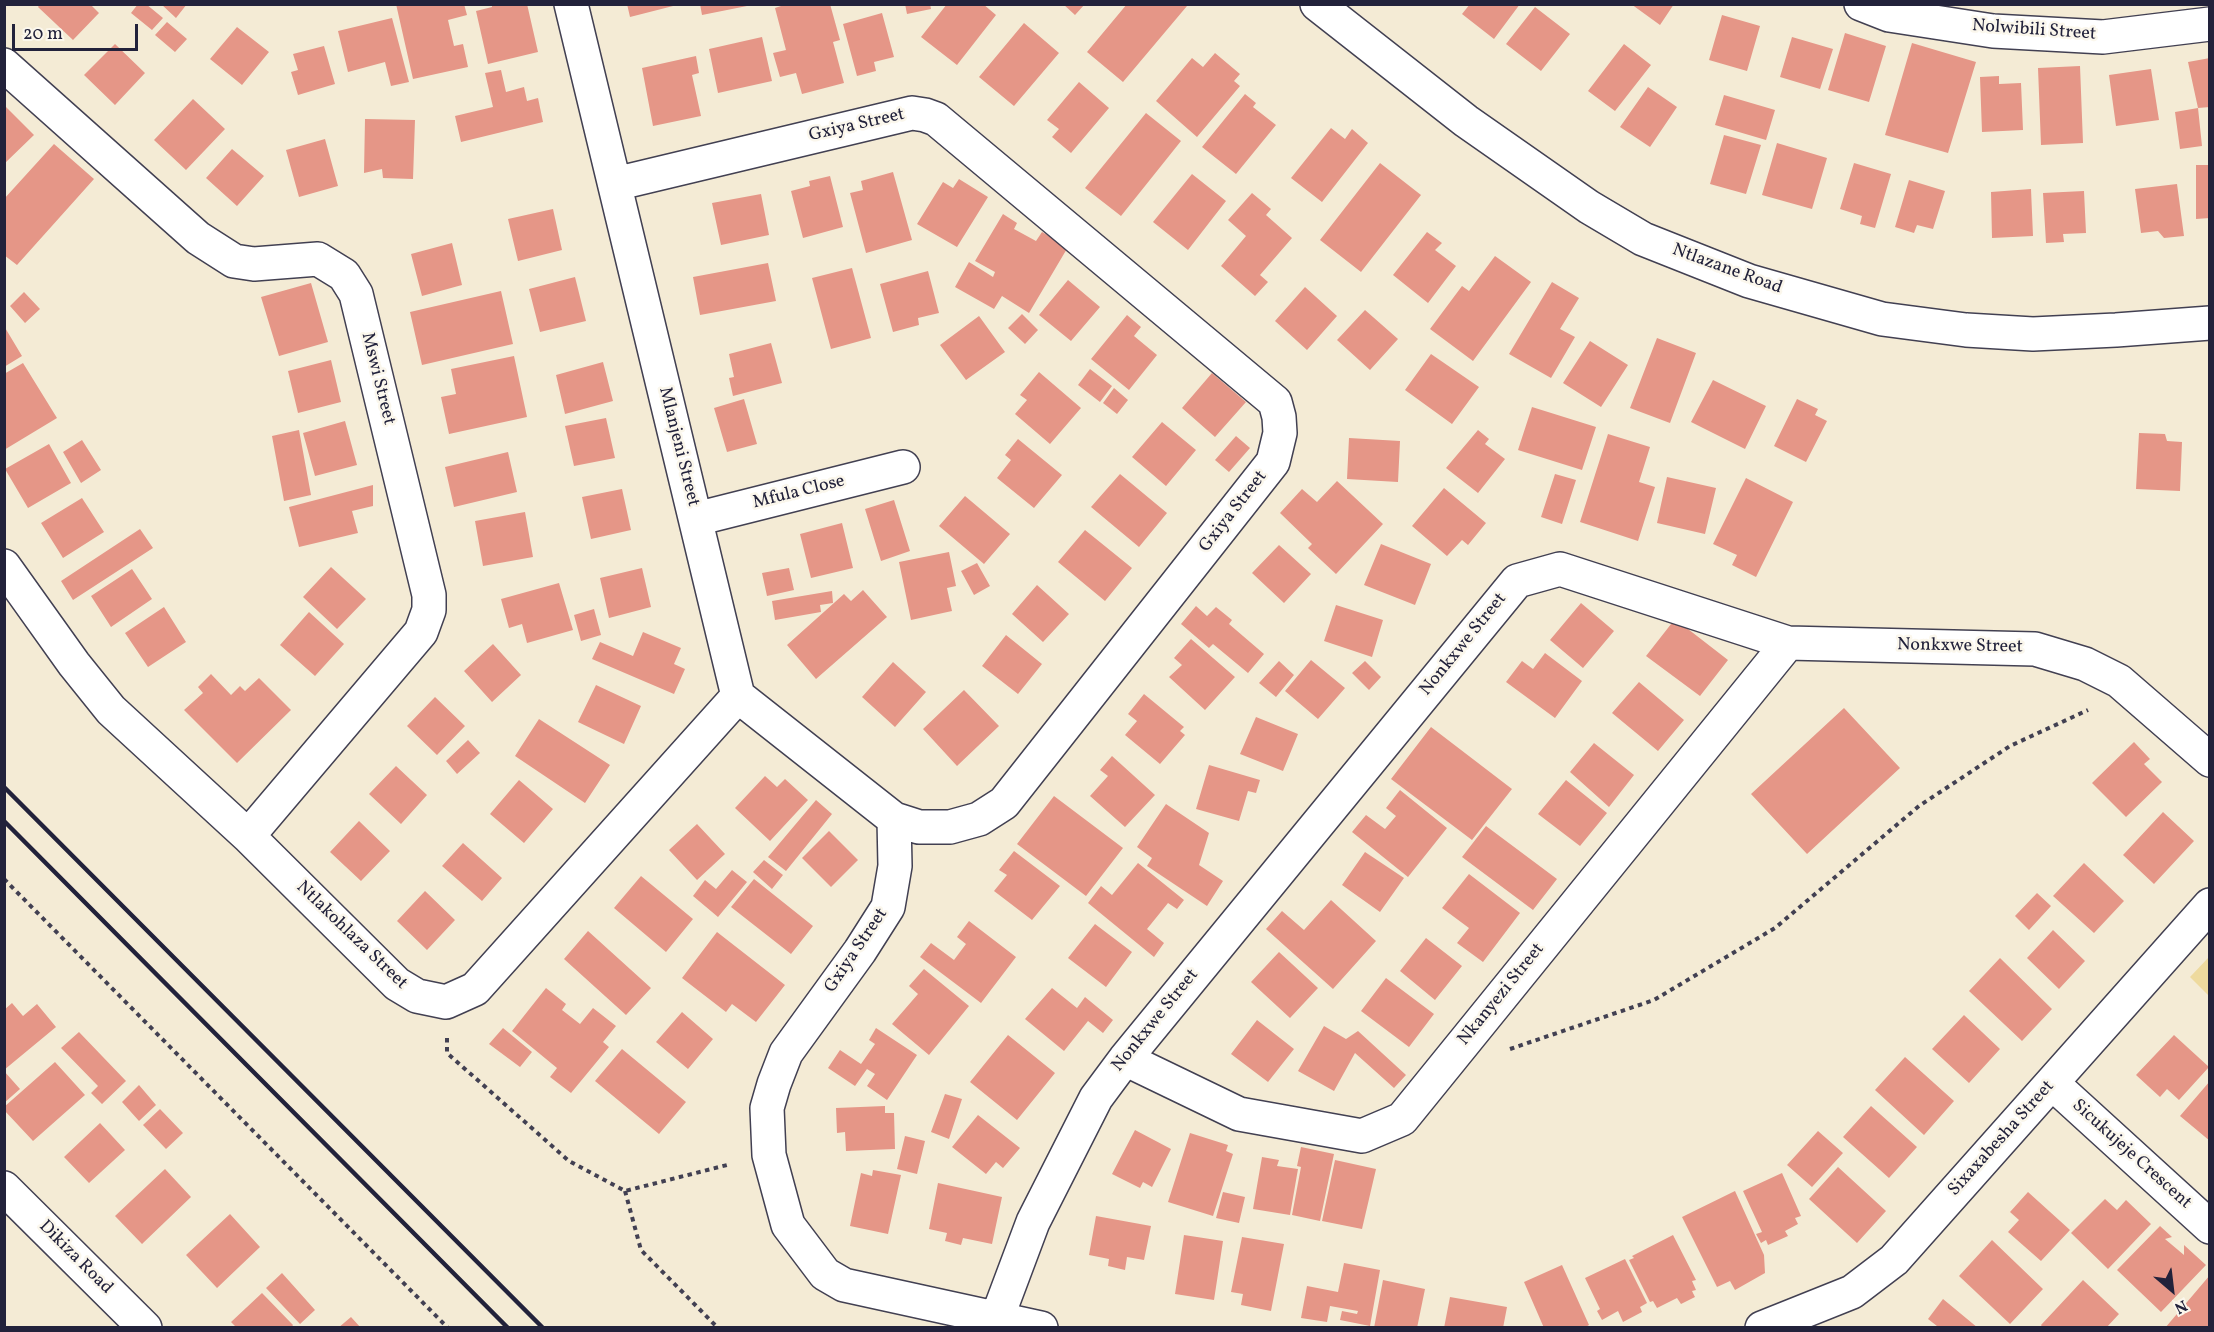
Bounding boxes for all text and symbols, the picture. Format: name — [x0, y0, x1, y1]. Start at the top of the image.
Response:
scale bar — [15, 12, 141, 50]
street label: Nolwibili Street — [1971, 16, 2097, 46]
text: 20 m — [23, 22, 63, 47]
street label: Gxiya Street — [807, 105, 907, 147]
street label: Ntlazane Road — [1669, 240, 1785, 300]
street label: Mswi Street — [355, 331, 399, 427]
street label: Mlanjeni Street — [653, 385, 703, 509]
street label: Gxiya Street — [1195, 467, 1273, 557]
street label: Mfula Close — [751, 471, 847, 515]
street label: Nonkxwe Street — [1416, 589, 1512, 701]
street label: Nonkxwe Street — [1897, 635, 2023, 659]
street label: Ntlakohlaza Street — [291, 877, 411, 995]
street label: Gxiya Street — [821, 905, 893, 997]
street label: Nkanyezi Street — [1454, 939, 1550, 1051]
street label: Nonkxwe Street — [1108, 965, 1204, 1077]
street label: Sixaxabesha Street — [1944, 1077, 2060, 1201]
street label: Sicukujeje Crescent — [2067, 1096, 2195, 1214]
street label: Dikiza Road — [33, 1216, 117, 1300]
north arrow — [2142, 1260, 2202, 1320]
text: N — [2170, 1293, 2191, 1318]

